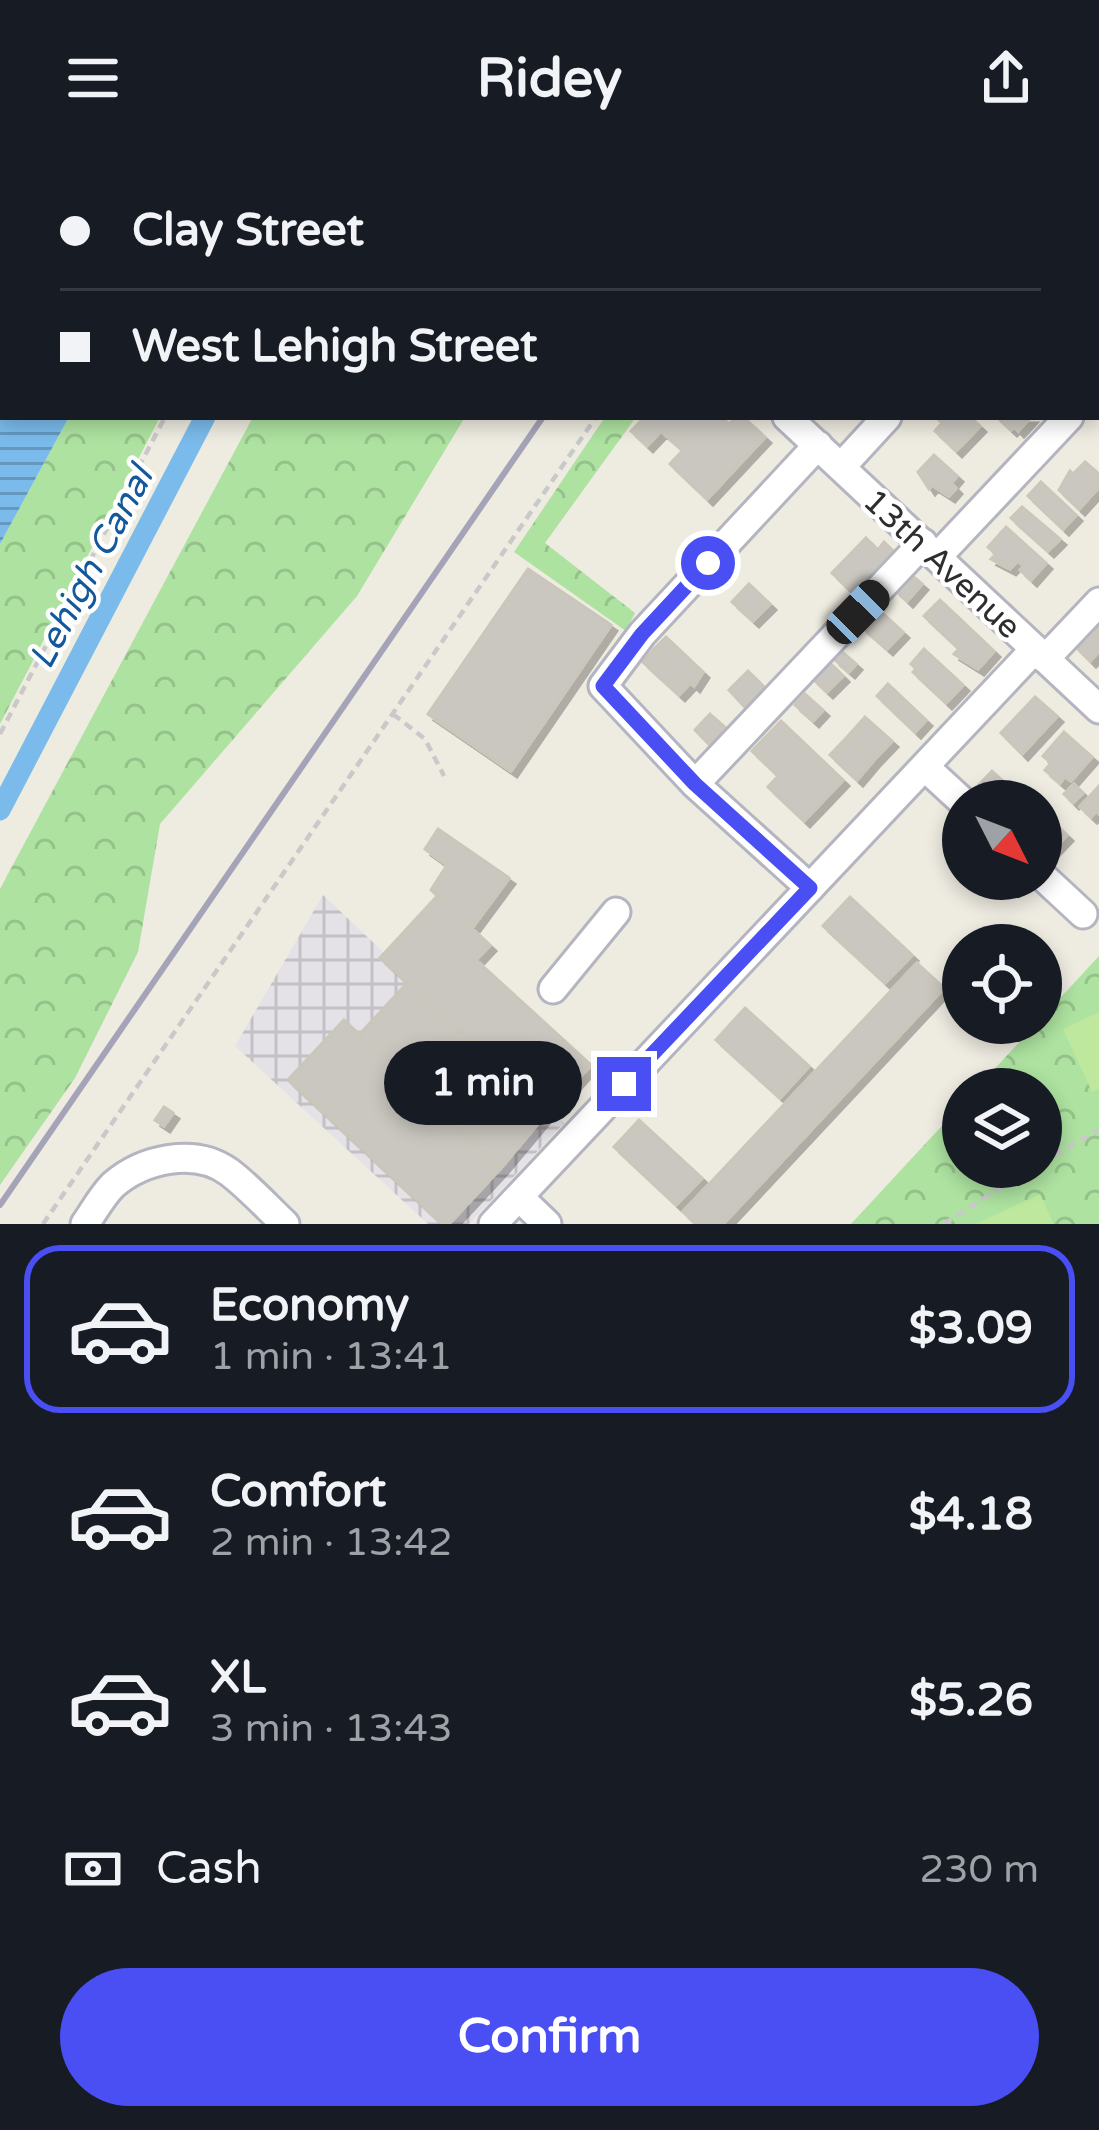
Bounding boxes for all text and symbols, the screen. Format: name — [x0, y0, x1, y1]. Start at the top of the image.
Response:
icon: menu — [60, 45, 126, 111]
icon: share — [973, 45, 1039, 111]
text: Ridey — [477, 46, 622, 111]
text: Clay Street — [132, 204, 364, 258]
text: West Lehigh Street — [132, 320, 537, 374]
water label: Lehigh Canal — [20, 456, 164, 676]
street label: 13th Avenue — [855, 481, 1029, 647]
route start — [681, 536, 735, 590]
car — [820, 574, 896, 650]
north arrow — [942, 780, 1062, 900]
map controls — [942, 780, 1062, 1188]
button: locate — [942, 924, 1062, 1044]
callout: 1 min — [384, 1042, 582, 1126]
route end — [597, 1057, 651, 1111]
text: 1 min — [431, 1059, 535, 1106]
button: layers — [942, 1068, 1062, 1188]
icon: car — [66, 1275, 174, 1383]
text: Economy — [210, 1279, 409, 1333]
text: $3.09 — [909, 1302, 1033, 1356]
text: 1 min · 13:41 — [210, 1333, 452, 1380]
icon: car — [66, 1461, 174, 1569]
text: Comfort — [210, 1465, 386, 1519]
text: $4.18 — [909, 1488, 1033, 1542]
text: 2 min · 13:42 — [210, 1519, 452, 1566]
icon: car — [66, 1647, 174, 1755]
text: XL — [210, 1651, 266, 1705]
text: $5.26 — [909, 1674, 1033, 1728]
text: 3 min · 13:43 — [210, 1705, 452, 1752]
icon: cash — [60, 1836, 126, 1902]
text: Cash — [156, 1842, 262, 1896]
text: 230 m — [920, 1846, 1039, 1893]
button: Confirm — [60, 1968, 1039, 2106]

